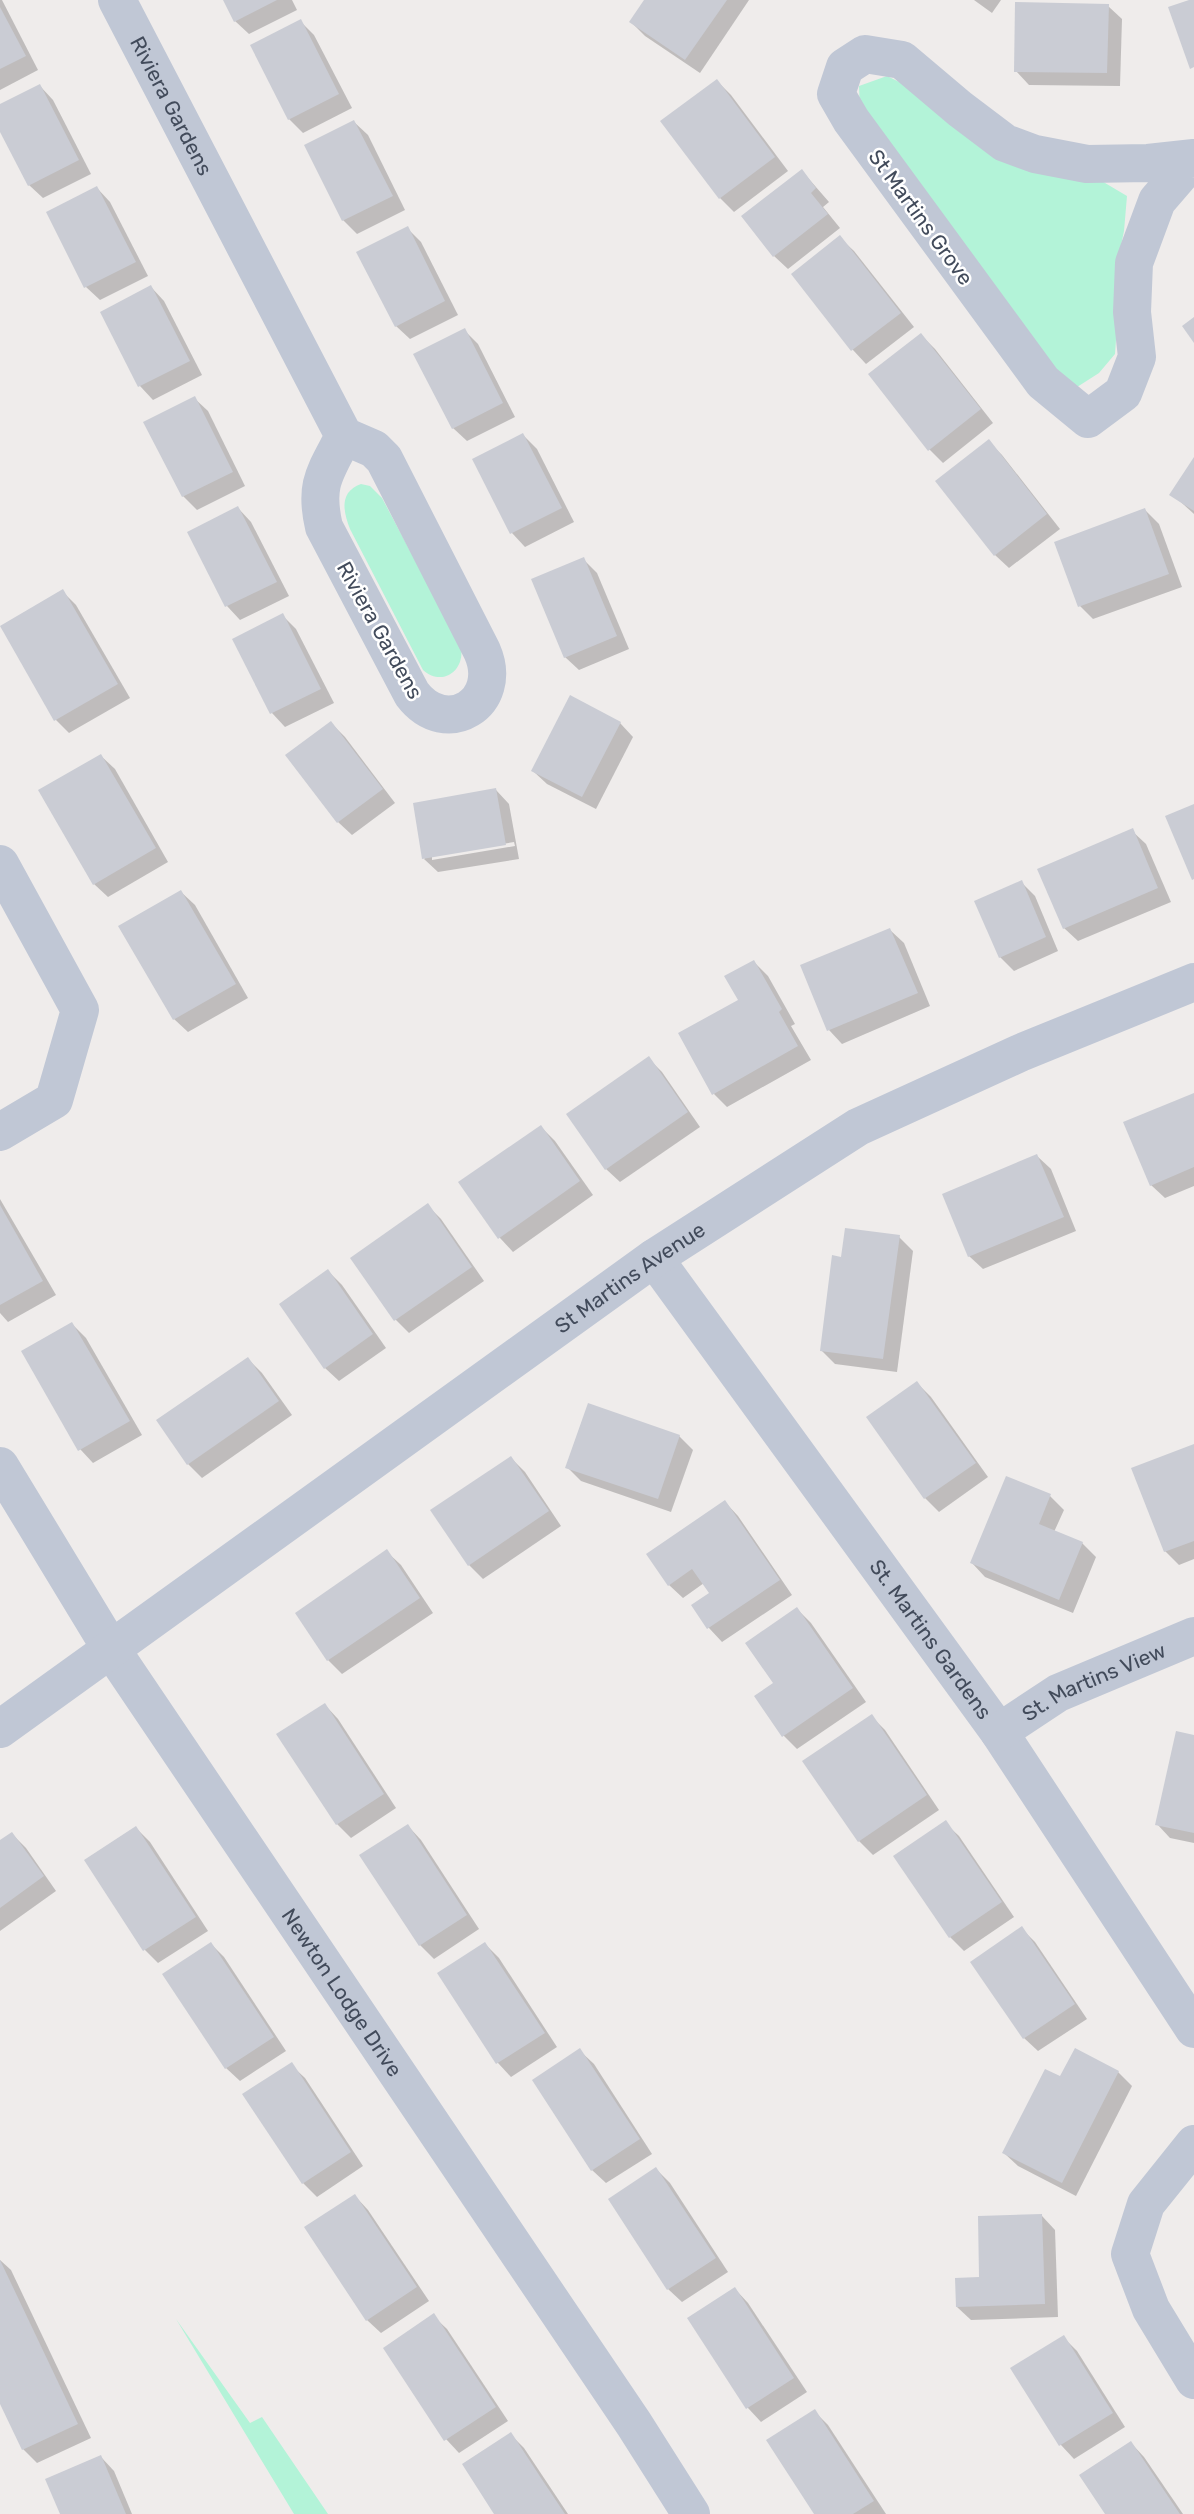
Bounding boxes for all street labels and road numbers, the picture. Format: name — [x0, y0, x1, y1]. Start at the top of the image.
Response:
street label: Riviera Gardens — [125, 32, 218, 179]
street label: St Martins Grove — [863, 144, 979, 290]
street label: Riviera Gardens — [332, 557, 428, 703]
street label: St Martins Avenue — [549, 1216, 709, 1338]
street label: St. Martins Gardens — [865, 1554, 998, 1724]
street label: St. Martins View — [1017, 1637, 1170, 1726]
street label: Newton Lodge Drive — [277, 1903, 408, 2081]

